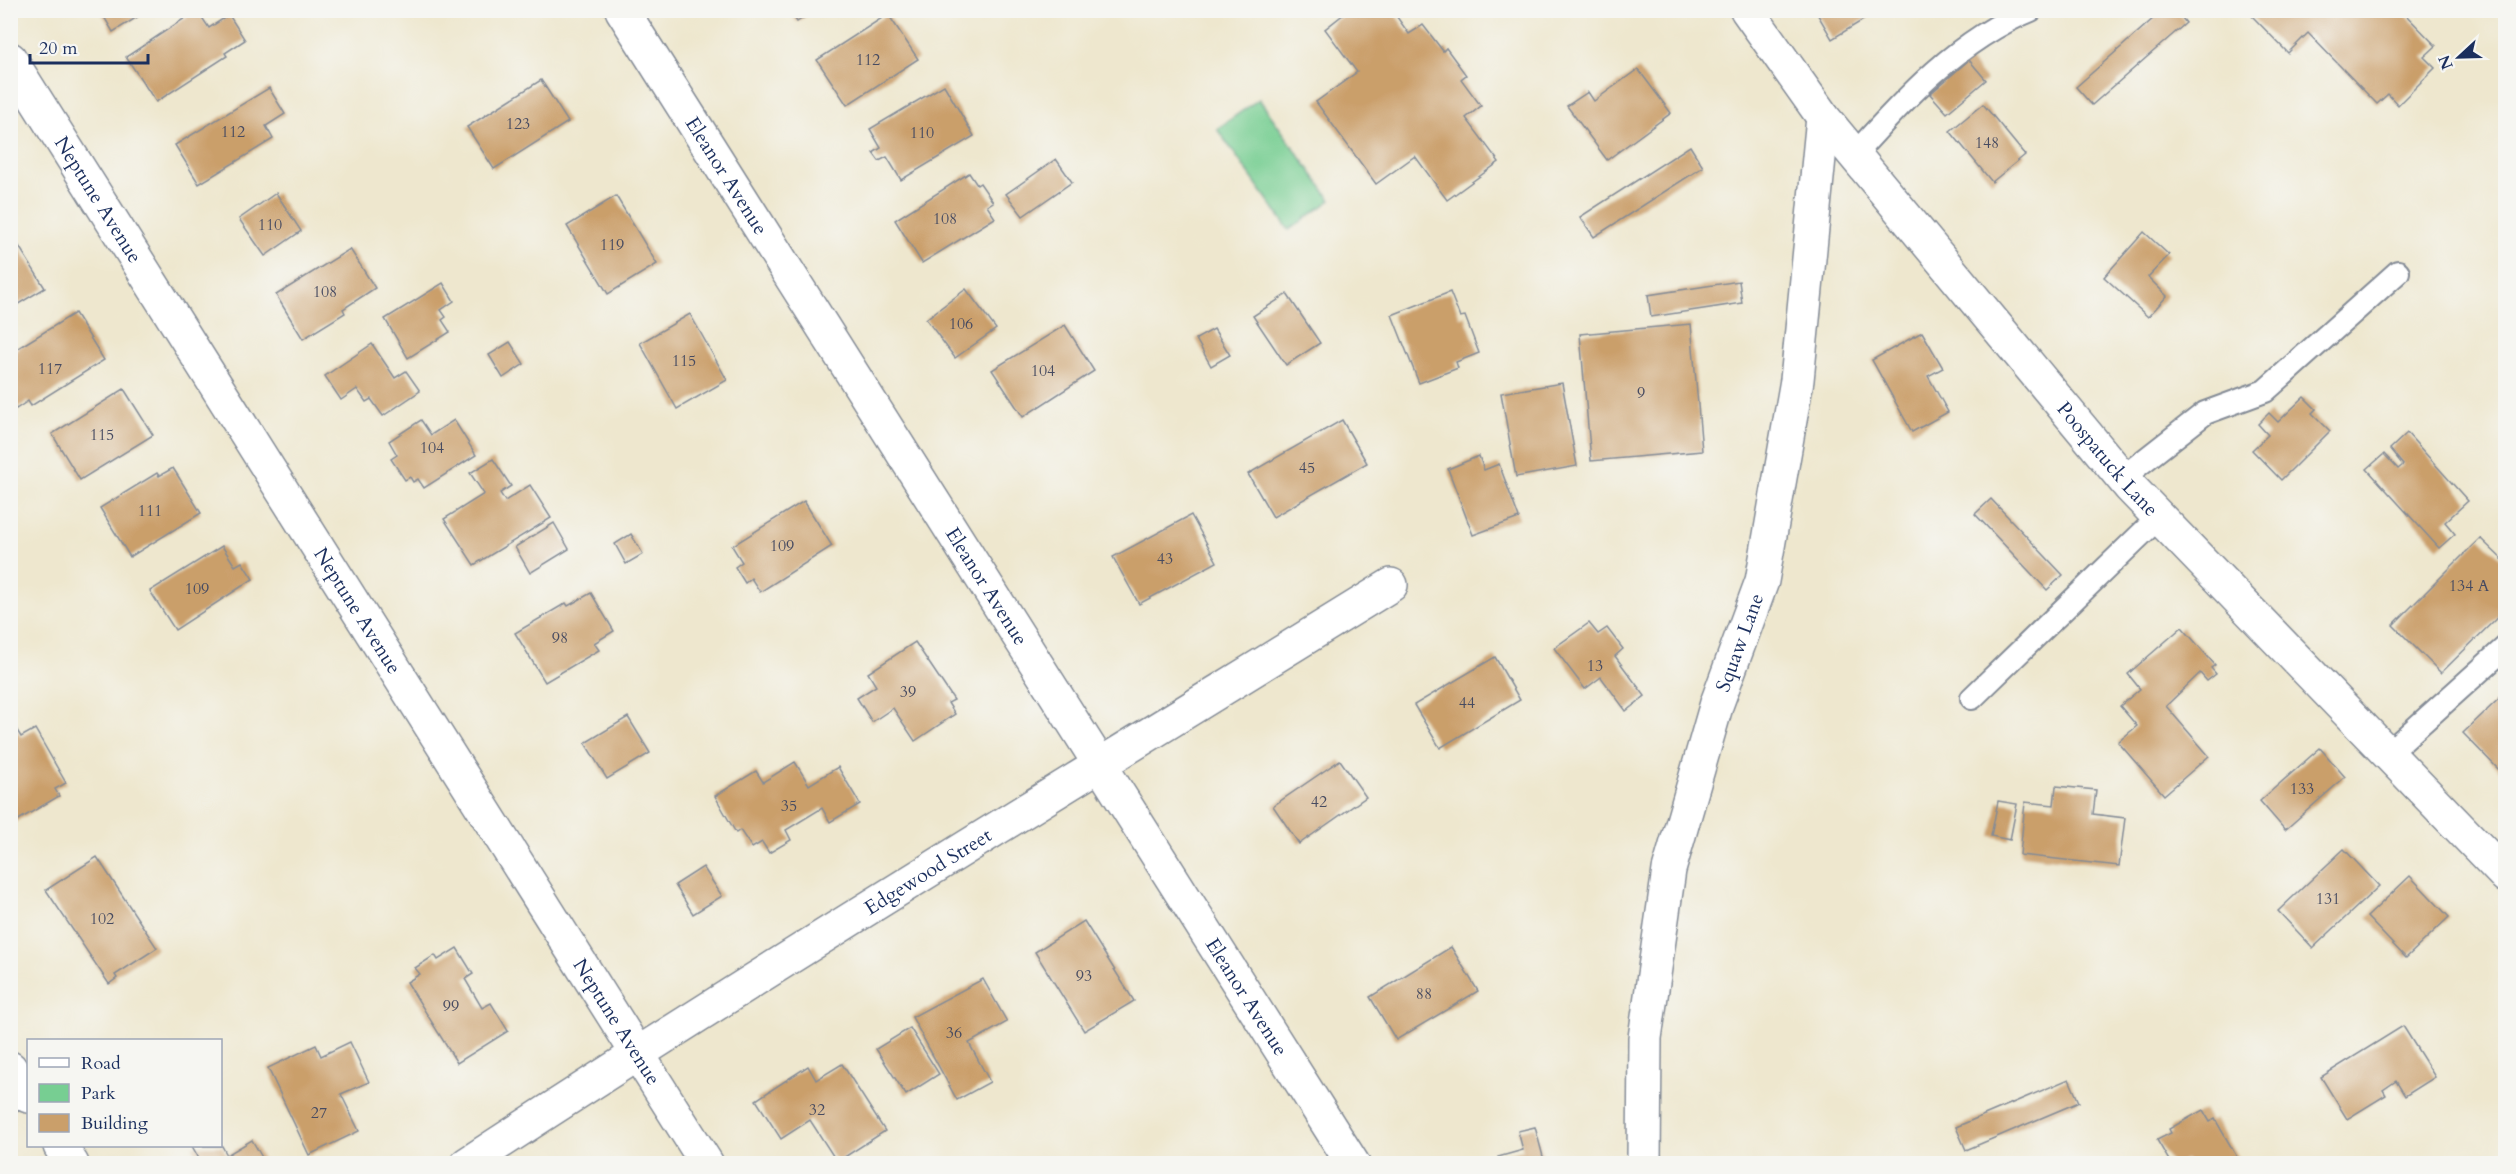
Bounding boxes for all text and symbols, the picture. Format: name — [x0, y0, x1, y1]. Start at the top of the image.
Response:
scale bar — [30, 27, 148, 65]
north arrow — [2429, 27, 2489, 87]
text: 20 m — [39, 36, 78, 61]
house number: 112 — [856, 49, 880, 71]
text: N — [2433, 52, 2459, 73]
street label: Eleanor Avenue — [679, 111, 774, 240]
house number: 123 — [506, 113, 530, 135]
house number: 112 — [221, 121, 245, 143]
house number: 110 — [910, 122, 934, 144]
street label: Neptune Avenue — [48, 131, 149, 268]
house number: 148 — [1975, 132, 1999, 154]
house number: 108 — [933, 208, 957, 230]
house number: 110 — [258, 214, 282, 236]
house number: 119 — [600, 234, 624, 256]
house number: 108 — [313, 281, 337, 303]
house number: 106 — [949, 313, 973, 335]
house number: 115 — [672, 350, 696, 372]
house number: 117 — [38, 358, 62, 380]
house number: 104 — [1031, 360, 1055, 382]
house number: 9 — [1637, 382, 1645, 404]
street label: Poospatuck Lane — [2051, 396, 2164, 522]
house number: 115 — [90, 424, 114, 446]
house number: 104 — [420, 437, 444, 459]
house number: 45 — [1299, 457, 1315, 479]
house number: 111 — [138, 500, 162, 522]
street label: Eleanor Avenue — [939, 522, 1034, 650]
house number: 109 — [770, 535, 794, 557]
street label: Neptune Avenue — [308, 542, 408, 679]
house number: 43 — [1157, 548, 1173, 570]
house number: 134 A — [2449, 575, 2490, 597]
house number: 109 — [185, 578, 209, 600]
street label: Squaw Lane — [1709, 589, 1770, 695]
house number: 98 — [552, 627, 568, 649]
house number: 13 — [1587, 655, 1603, 677]
house number: 39 — [900, 681, 916, 703]
house number: 44 — [1459, 692, 1475, 714]
house number: 133 — [2290, 778, 2314, 800]
house number: 42 — [1311, 791, 1327, 813]
house number: 35 — [781, 795, 797, 817]
street label: Edgewood Street — [859, 821, 997, 921]
house number: 131 — [2316, 888, 2340, 910]
house number: 102 — [90, 908, 114, 930]
street label: Eleanor Avenue — [1200, 932, 1295, 1061]
street label: Neptune Avenue — [567, 953, 667, 1090]
house number: 93 — [1076, 965, 1092, 987]
house number: 88 — [1416, 983, 1432, 1005]
house number: 99 — [443, 995, 459, 1017]
house number: 36 — [946, 1022, 962, 1044]
legend — [27, 1039, 222, 1147]
text: Road — [81, 1051, 121, 1076]
text: Park — [81, 1081, 116, 1106]
house number: 32 — [809, 1099, 825, 1121]
house number: 27 — [311, 1102, 327, 1124]
text: Building — [81, 1111, 149, 1136]

